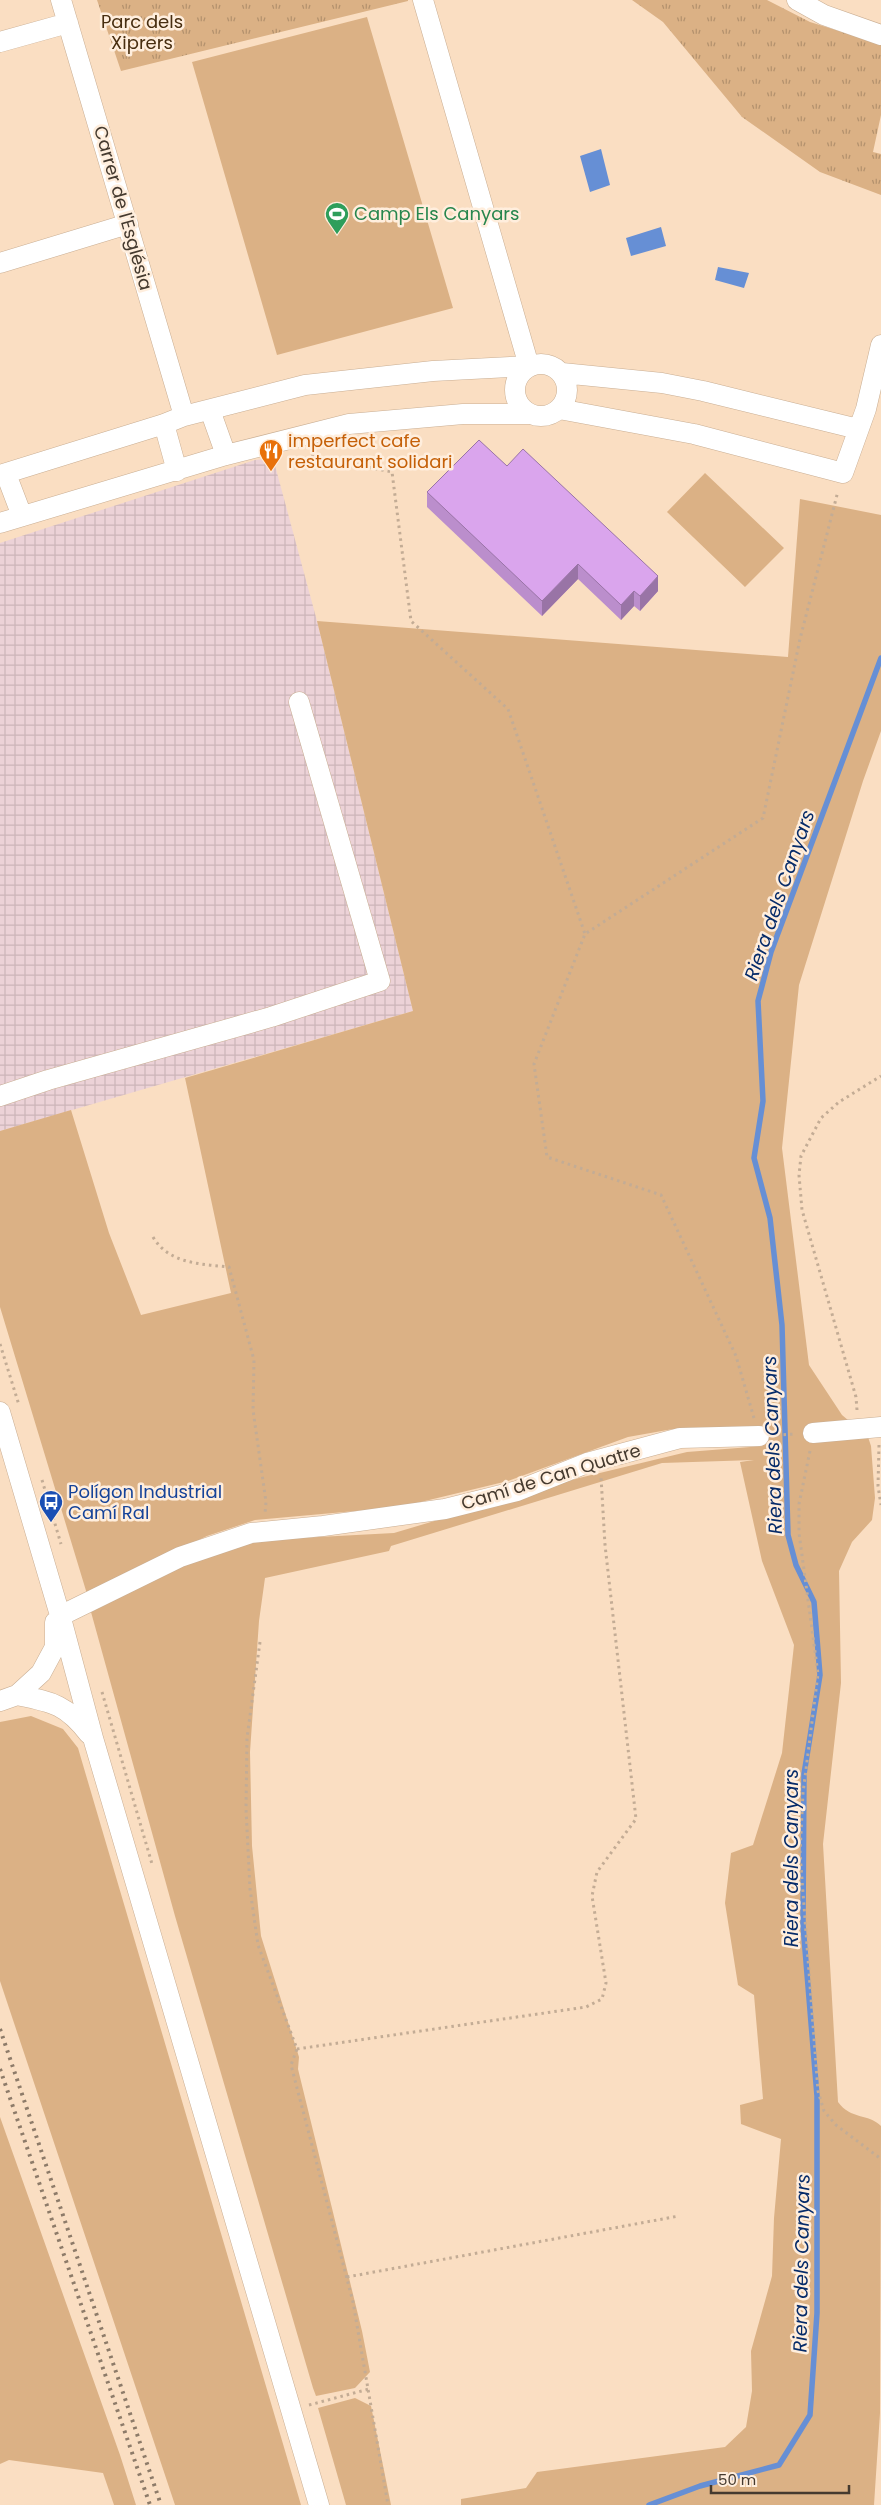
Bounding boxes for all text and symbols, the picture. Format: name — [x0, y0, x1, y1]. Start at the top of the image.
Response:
park label: Parc dels Xiprers — [101, 9, 183, 55]
street label: Carrer de l'Església — [88, 123, 159, 293]
sports icon: Camp Els Canyars — [324, 201, 350, 235]
place label: Camp Els Canyars — [354, 201, 519, 226]
place label: imperfect cafe restaurant solidari — [288, 428, 453, 474]
restaurant icon: imperfect cafe restaurant solidari — [258, 438, 284, 472]
water label: Riera dels Canyars — [738, 806, 821, 984]
water label: Riera dels Canyars — [756, 1355, 789, 1535]
street label: Camí de Can Quatre — [458, 1437, 644, 1516]
place label: Polígon Industrial Camí Ral — [68, 1479, 222, 1525]
bus stop icon: Polígon Industrial Camí Ral — [38, 1489, 64, 1523]
water label: Riera dels Canyars — [778, 1769, 805, 1947]
water label: Riera dels Canyars — [786, 2173, 817, 2353]
scale bar — [711, 2462, 848, 2494]
text: 50 m — [718, 2469, 756, 2490]

